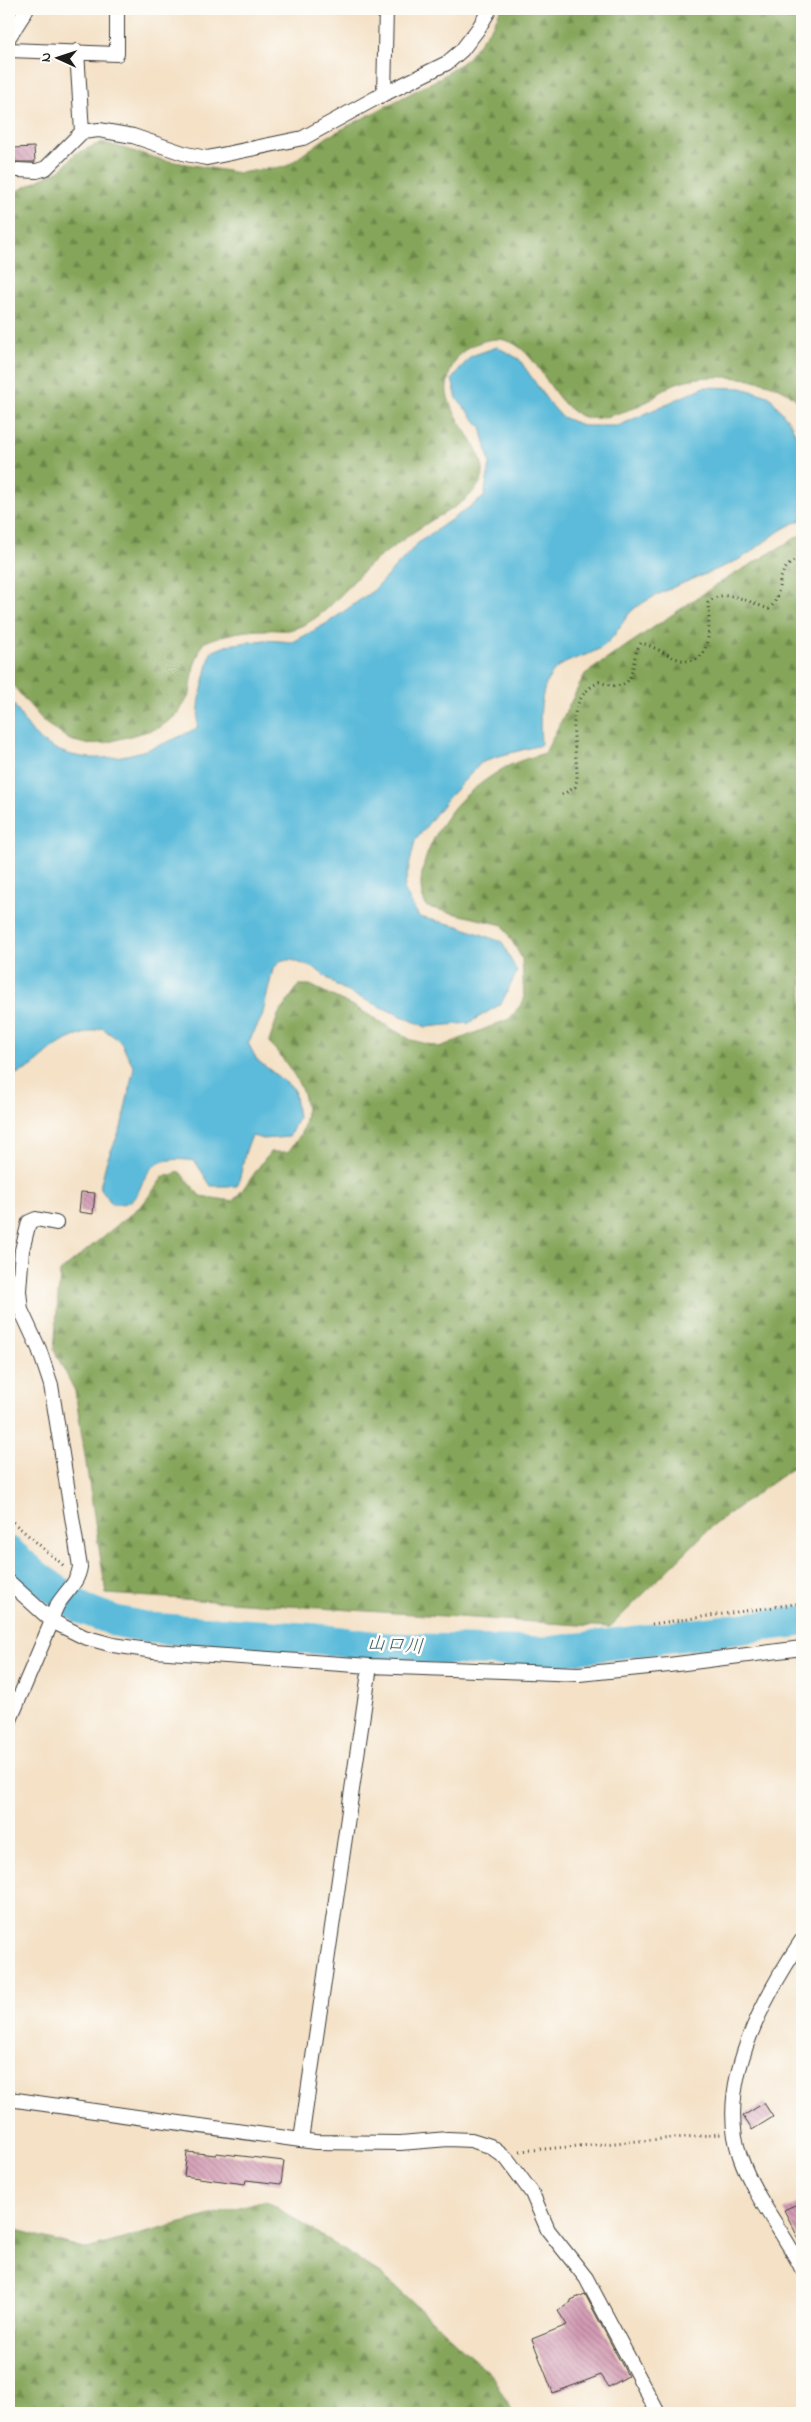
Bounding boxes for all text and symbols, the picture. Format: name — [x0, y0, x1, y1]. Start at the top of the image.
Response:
north arrow — [32, 32, 82, 82]
text: N — [36, 52, 57, 63]
water label: 山口川 — [366, 1631, 424, 1661]

